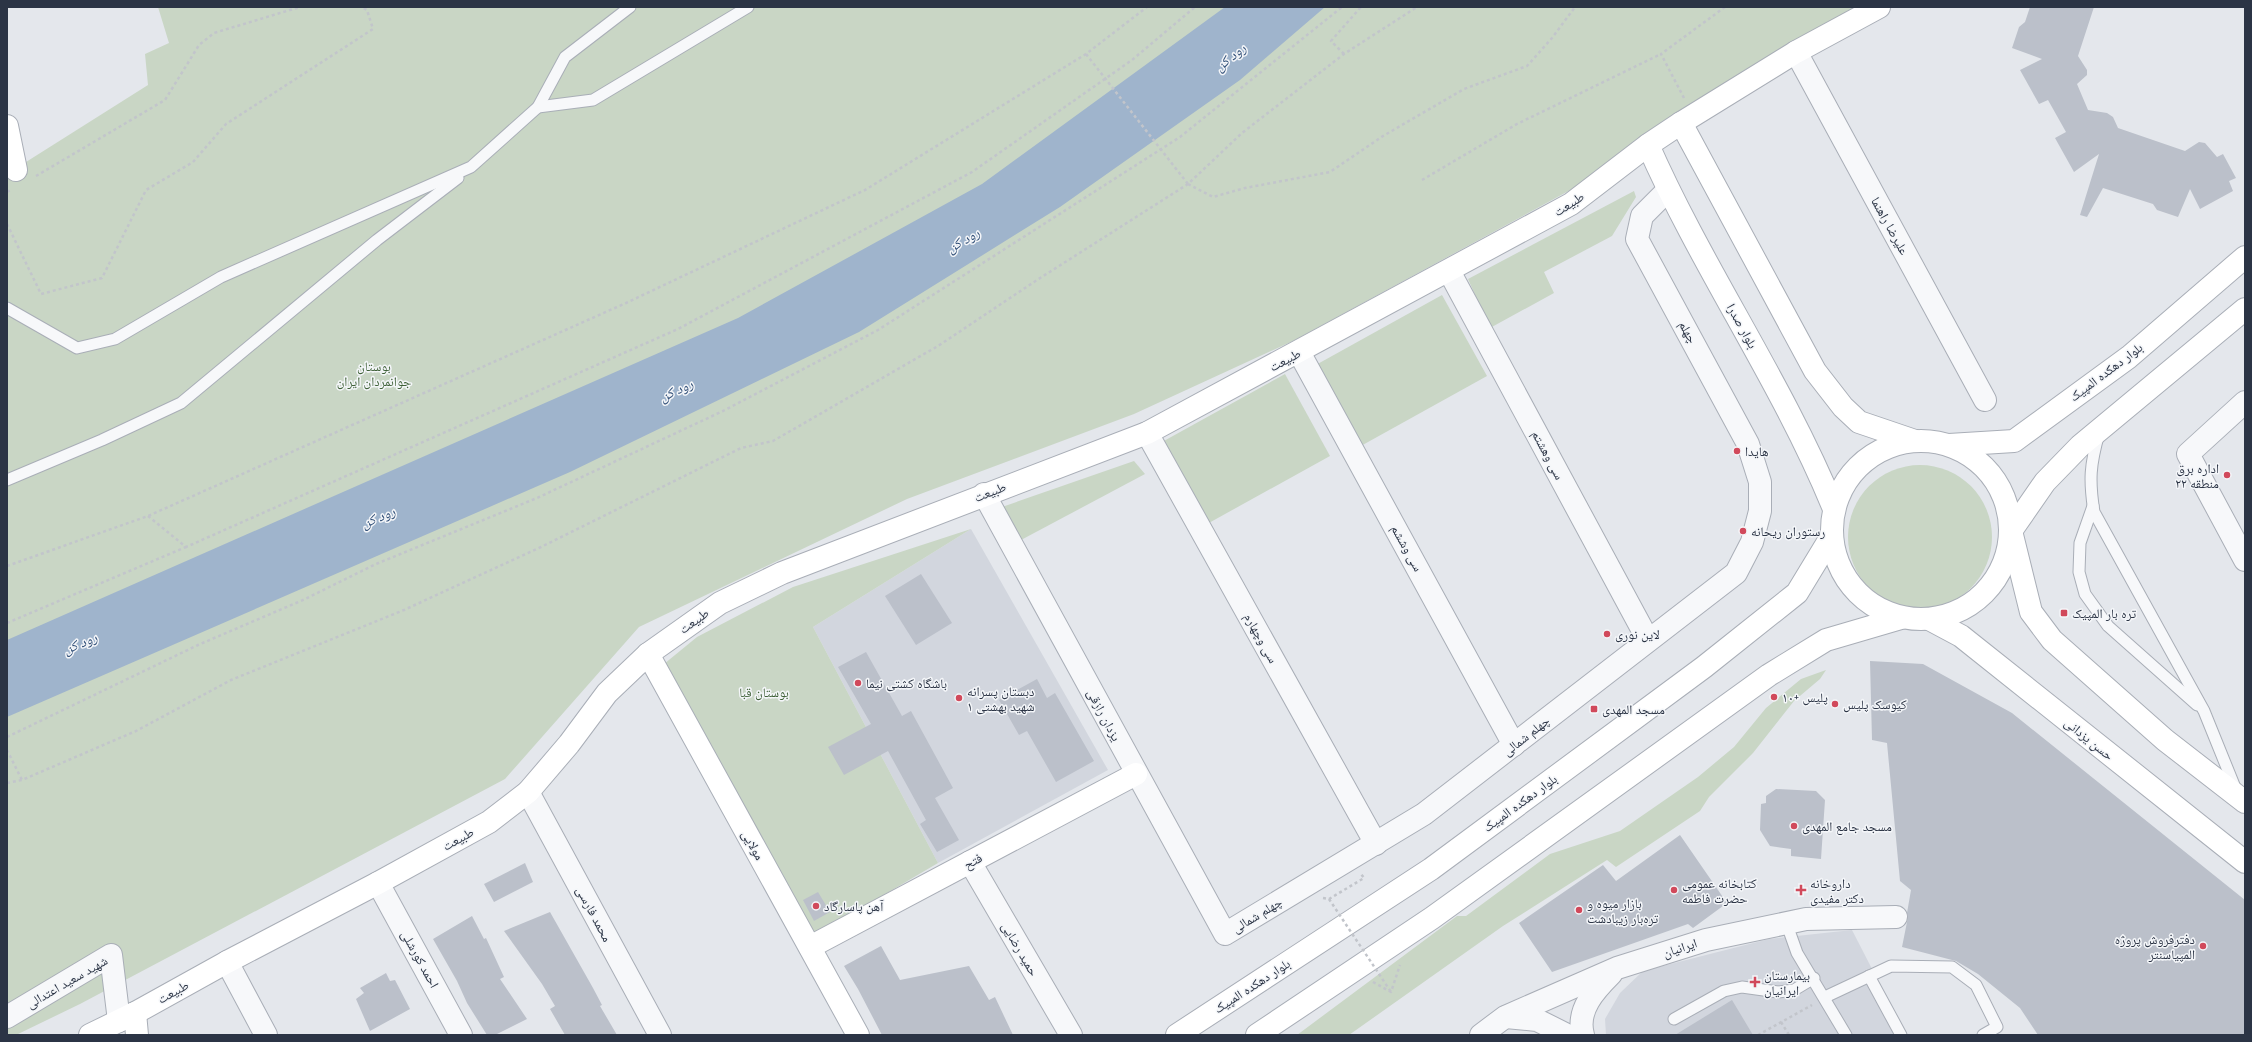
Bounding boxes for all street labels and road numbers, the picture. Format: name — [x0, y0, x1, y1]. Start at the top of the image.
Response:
street label: طبیعت — [1551, 189, 1587, 220]
street label: علیرضا راهنما — [1867, 195, 1912, 258]
street label: بلوار صدرا — [1723, 301, 1760, 351]
street label: چهلم — [1675, 318, 1700, 346]
street label: بلوار دهکده المپیک — [2066, 340, 2146, 405]
street label: طبیعت — [1267, 346, 1303, 375]
street label: سی وهشتم — [1528, 428, 1567, 483]
street label: طبیعت — [972, 479, 1008, 505]
street label: سی وششم — [1387, 522, 1426, 574]
street label: طبیعت — [676, 605, 712, 637]
street label: سی وچهارم — [1240, 610, 1281, 666]
street label: یزدان رازقی — [1083, 686, 1124, 744]
street label: چهلم شمالی — [1500, 713, 1553, 760]
street label: حسن یزدانی — [2061, 715, 2116, 764]
street label: بلوار دهکده المپیک — [1480, 771, 1561, 836]
street label: طبیعت — [440, 824, 476, 854]
street label: مولایی — [738, 827, 767, 863]
street label: فتح — [961, 850, 986, 874]
street label: محمد فارسی — [572, 884, 615, 945]
street label: چهلم شمالی — [1229, 894, 1285, 937]
street label: حمید رضایی — [998, 919, 1041, 979]
street label: احمد کورشلی — [397, 928, 442, 991]
street label: ایرانیان — [1661, 935, 1699, 962]
street label: شهید سعید اعتدالی — [24, 953, 111, 1012]
street label: بلوار دهکده المپیک — [1211, 956, 1293, 1017]
street label: طبیعت — [155, 977, 191, 1007]

